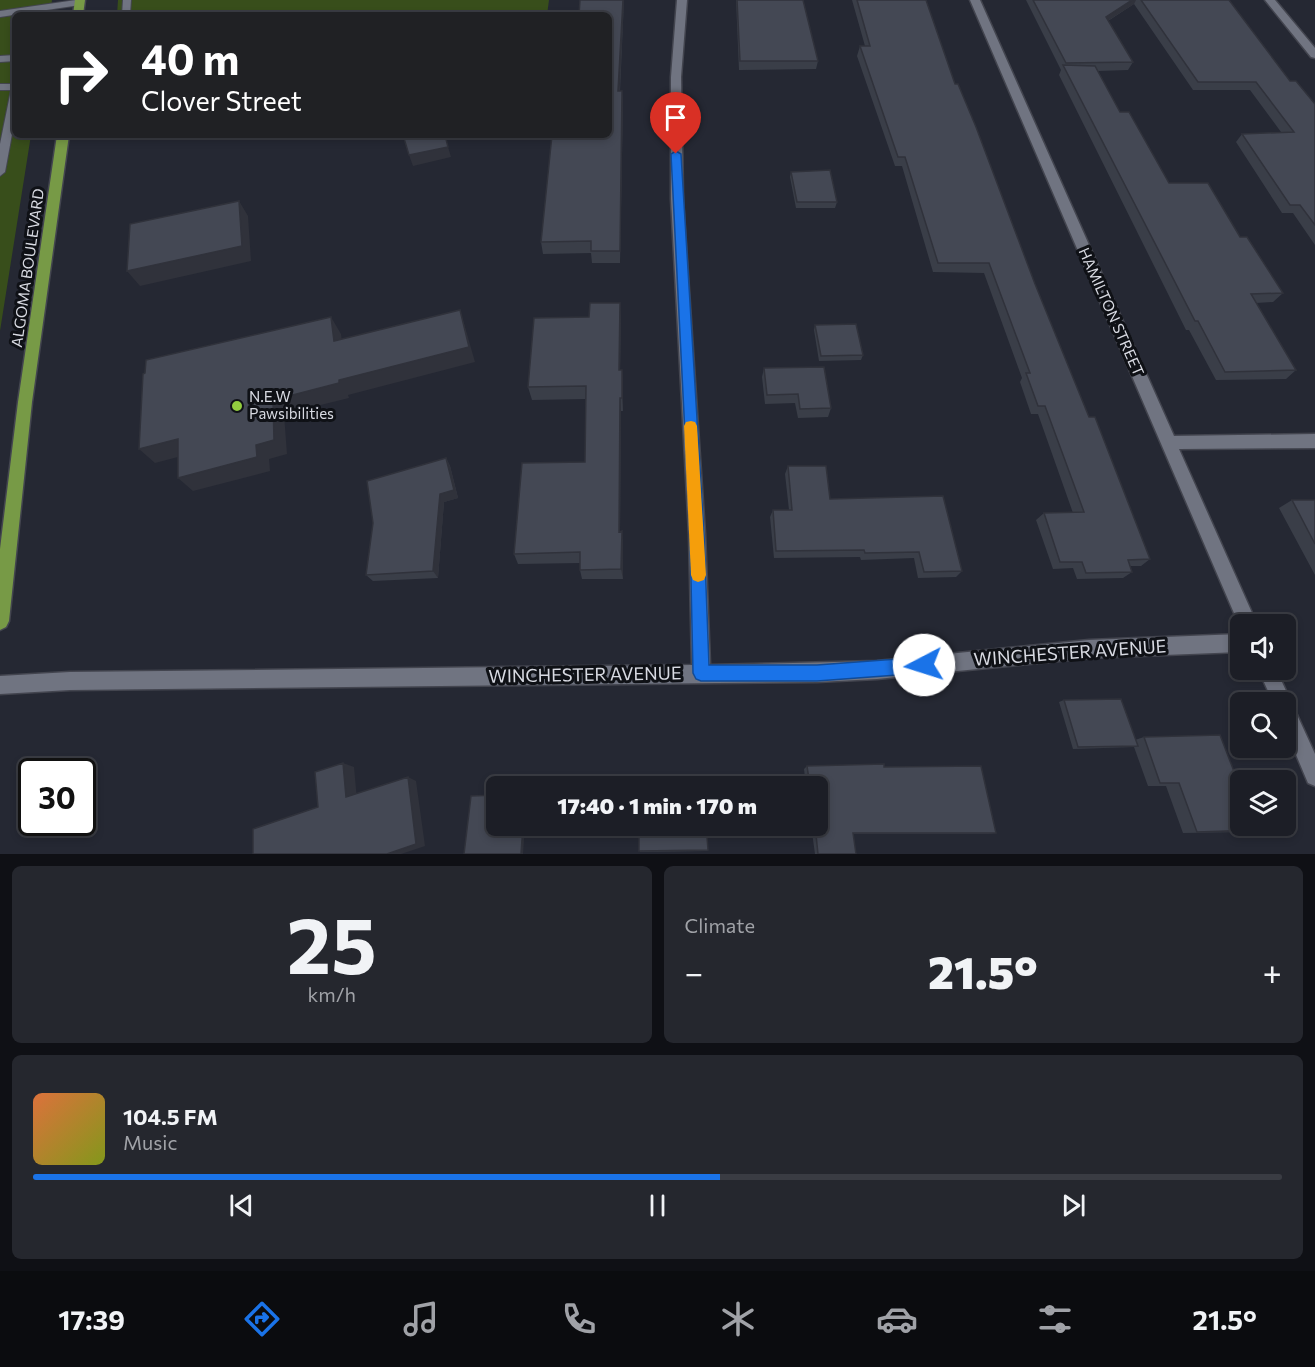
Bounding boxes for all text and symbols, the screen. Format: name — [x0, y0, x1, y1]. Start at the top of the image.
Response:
text: 40 m — [141, 32, 239, 84]
icon: right — [42, 36, 120, 114]
text: Clover Street — [141, 84, 302, 117]
pin — [650, 92, 701, 154]
icon: arrive — [659, 101, 692, 134]
street label: ALGOMA BOULEVARD — [7, 187, 47, 348]
street label: HAMILTON STREET — [1076, 245, 1148, 379]
place label: N.E.W Pawsibilities — [249, 387, 334, 422]
marker: N.E.W Pawsibilities — [230, 399, 244, 413]
map controls — [1230, 614, 1296, 836]
button: sound — [1230, 614, 1296, 680]
position arrow — [892, 633, 956, 697]
street label: WINCHESTER AVENUE — [973, 634, 1167, 670]
street label: WINCHESTER AVENUE — [488, 661, 682, 687]
button: search — [1230, 692, 1296, 758]
speed limit sign: 30 — [18, 758, 96, 836]
button: layers — [1230, 770, 1296, 836]
text: 17:40 · 1 min · 170 m — [557, 792, 757, 819]
text: 25 — [287, 895, 377, 990]
text: Climate — [685, 913, 755, 937]
text: 21.5° — [928, 943, 1038, 998]
text: − — [685, 951, 703, 992]
text: + — [1263, 951, 1282, 992]
text: km/h — [307, 982, 356, 1006]
text: 104.5 FM — [123, 1103, 218, 1130]
text: Music — [123, 1130, 177, 1154]
icon: previous — [225, 1189, 258, 1222]
icon: pause — [641, 1189, 674, 1222]
icon: next — [1057, 1189, 1090, 1222]
icon: directions — [241, 1298, 283, 1340]
icon: music — [400, 1298, 442, 1340]
icon: phone — [558, 1298, 600, 1340]
icon: climate — [717, 1298, 759, 1340]
icon: car — [876, 1298, 918, 1340]
icon: filters — [1034, 1298, 1076, 1340]
text: 17:39 — [58, 1303, 125, 1336]
text: 21.5° — [1193, 1303, 1257, 1336]

